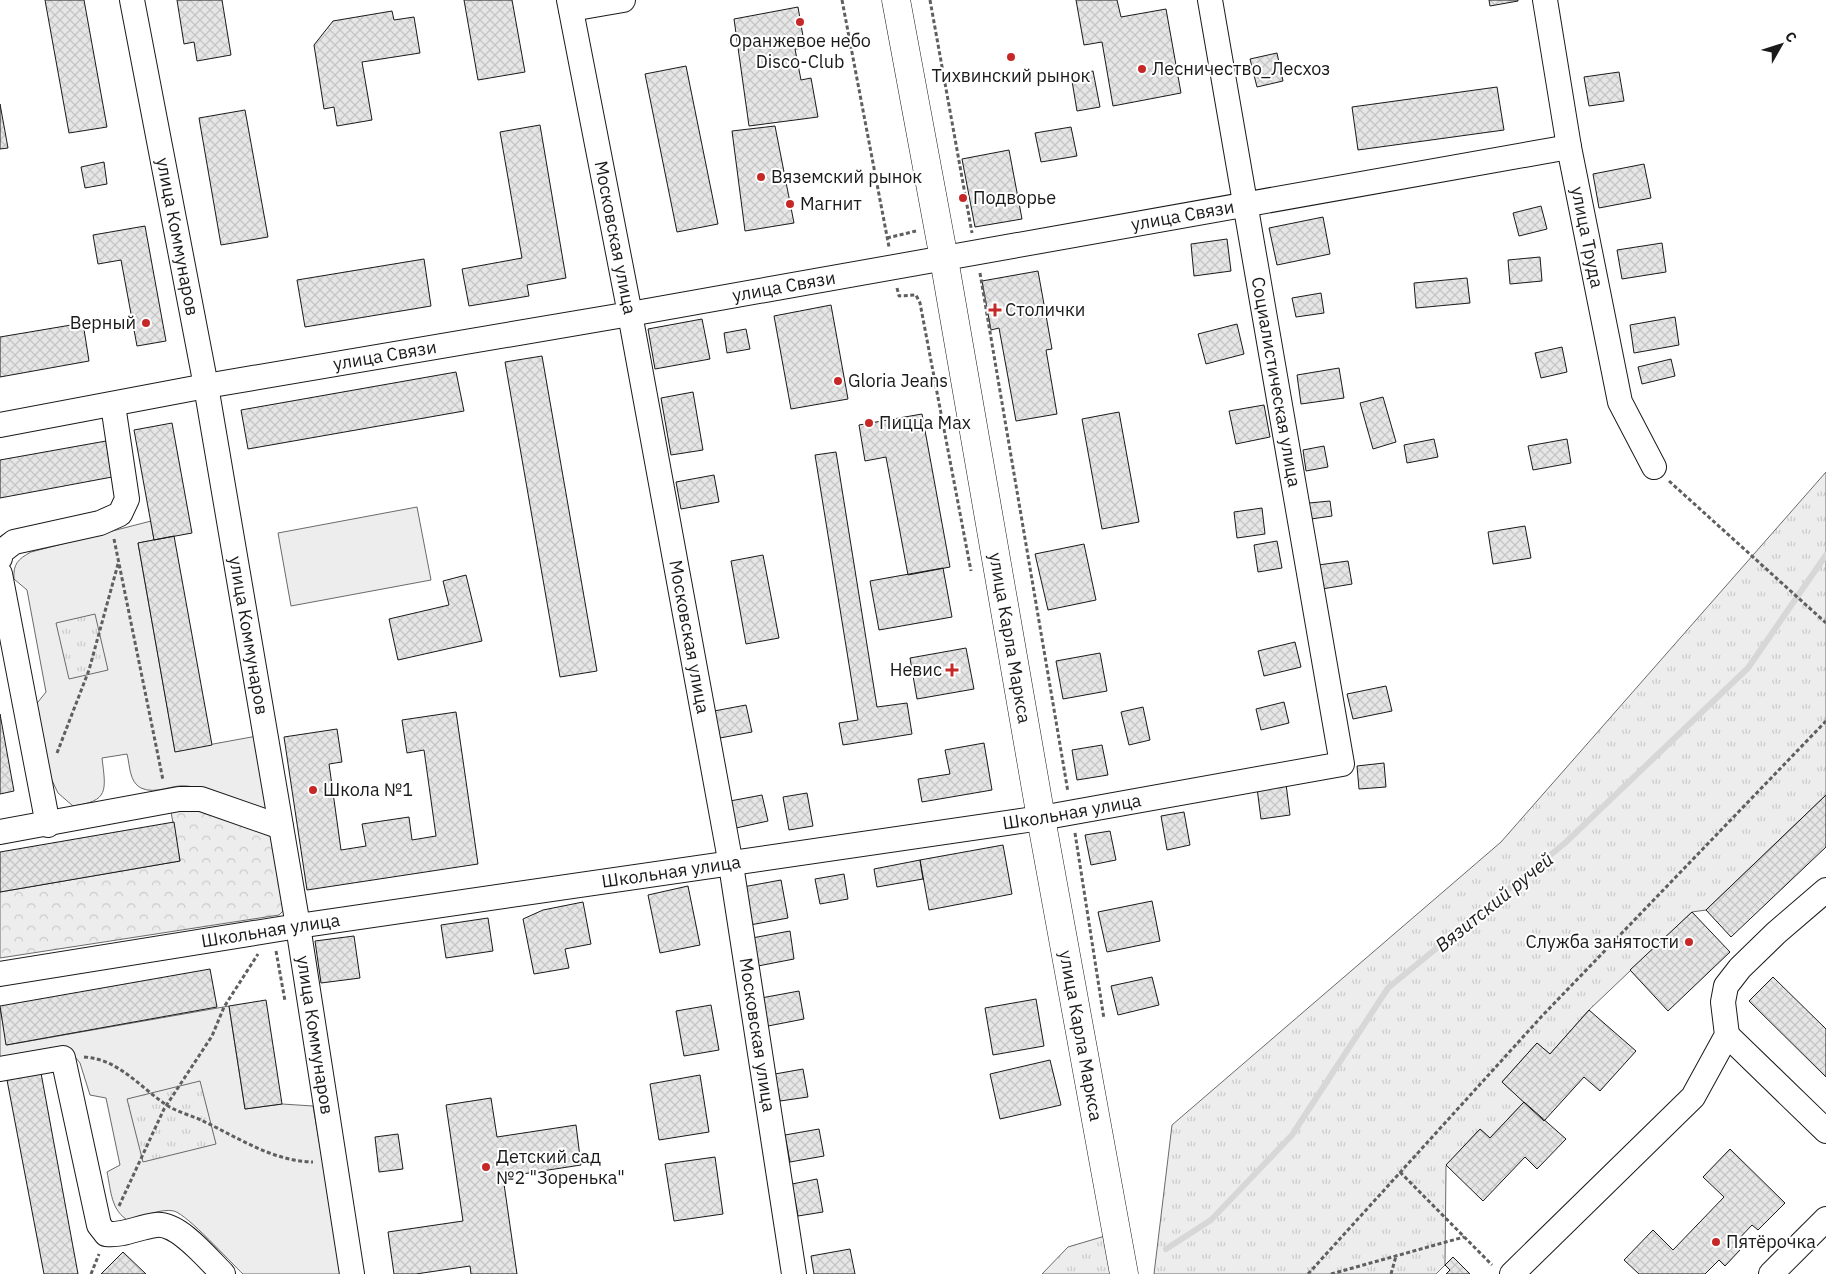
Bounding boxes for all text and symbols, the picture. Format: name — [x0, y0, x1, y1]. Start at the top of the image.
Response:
marker: Оранжевое небо Disco-Club — [794, 16, 806, 28]
north arrow — [1756, 20, 1806, 70]
text: С — [1781, 28, 1801, 46]
place label: Оранжевое небо Disco-Club — [729, 29, 871, 73]
marker: Тихвинский рынок — [1005, 51, 1017, 63]
place label: Лесничество_Лесхоз — [1152, 57, 1330, 80]
marker: Лесничество_Лесхоз — [1136, 63, 1148, 75]
place label: Тихвинский рынок — [932, 64, 1090, 87]
street label: улица Коммунаров — [151, 156, 204, 318]
street label: Московская улица — [589, 159, 642, 316]
place label: Вяземский рынок — [771, 165, 922, 188]
marker: Вяземский рынок — [755, 171, 767, 183]
street label: улица Труда — [1566, 184, 1609, 290]
place label: Подворье — [973, 186, 1056, 209]
place label: Магнит — [800, 192, 862, 215]
marker: Подворье — [957, 192, 969, 204]
street label: улица Связи — [1129, 195, 1236, 236]
marker: Магнит — [784, 198, 796, 210]
street label: улица Связи — [730, 266, 837, 307]
street label: Социалистическая улица — [1247, 275, 1306, 489]
place label: Столички — [1005, 298, 1085, 321]
marker: Столички — [989, 304, 1001, 316]
place label: Верный — [70, 311, 136, 334]
marker: Верный — [140, 317, 152, 329]
street label: улица Связи — [331, 335, 438, 375]
place label: Gloria Jeans — [848, 369, 948, 392]
marker: Gloria Jeans — [832, 375, 844, 387]
place label: Пицца Max — [879, 411, 971, 434]
marker: Пицца Max — [863, 417, 875, 429]
street label: улица Карла Маркса — [984, 551, 1036, 725]
street label: улица Коммунаров — [224, 554, 274, 716]
street label: Московская улица — [664, 558, 715, 716]
place label: Невис — [890, 658, 942, 681]
marker: Невис — [946, 664, 958, 676]
place label: Школа №1 — [323, 778, 413, 801]
marker: Школа №1 — [307, 784, 319, 796]
street label: Школьная улица — [1001, 788, 1143, 834]
water label: Вязитский ручей — [1430, 847, 1558, 957]
street label: Школьная улица — [600, 850, 743, 893]
street label: Школьная улица — [199, 908, 342, 952]
place label: Служба занятости — [1525, 930, 1679, 953]
marker: Служба занятости — [1683, 936, 1695, 948]
street label: улица Карла Маркса — [1054, 948, 1108, 1123]
street label: улица Коммунаров — [292, 954, 339, 1116]
street label: Московская улица — [734, 956, 781, 1114]
place label: Детский сад №2 "Зоренька" — [496, 1145, 625, 1189]
marker: Детский сад №2 "Зоренька" — [480, 1161, 492, 1173]
place label: Пятёрочка — [1726, 1230, 1816, 1253]
marker: Пятёрочка — [1710, 1236, 1722, 1248]

